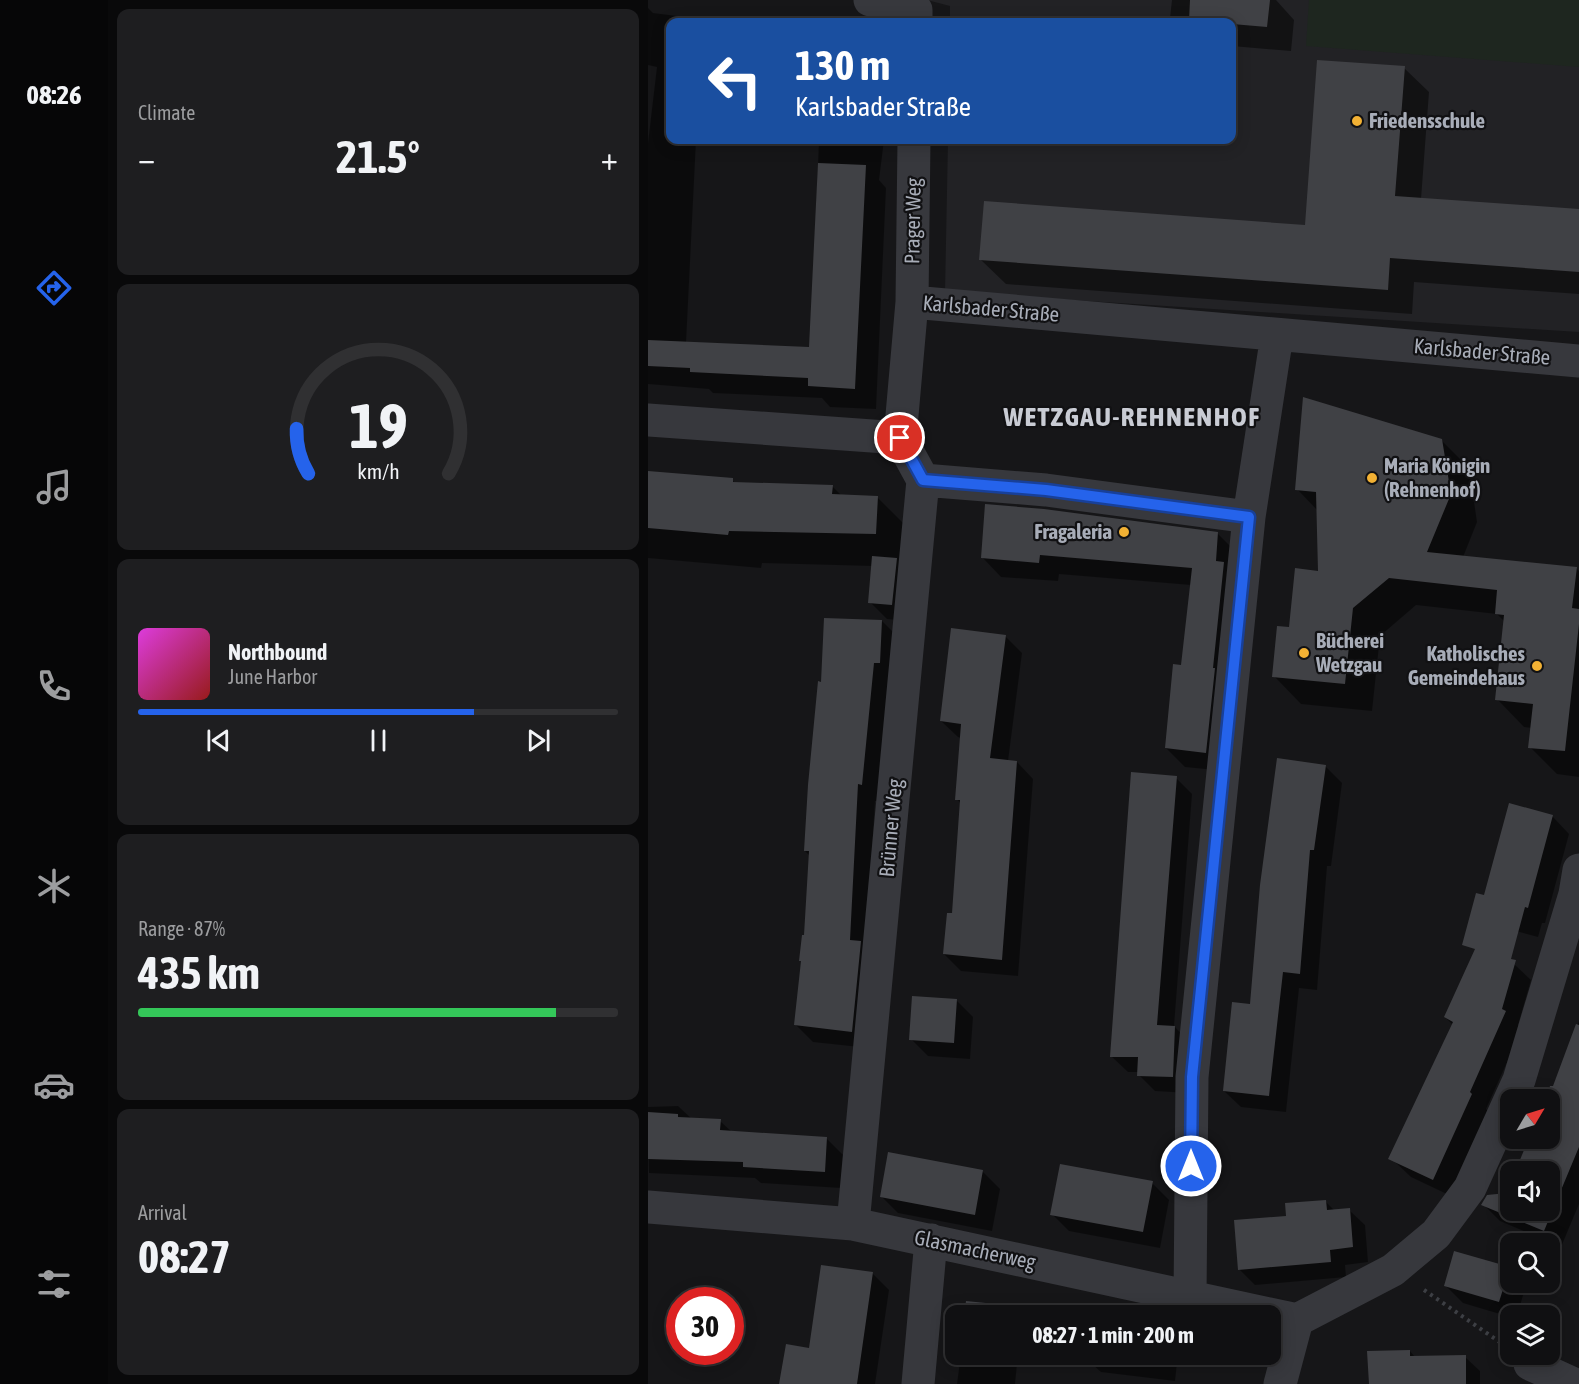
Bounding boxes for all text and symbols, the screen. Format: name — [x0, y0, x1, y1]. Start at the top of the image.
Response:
text: 130 m — [795, 41, 890, 89]
icon: left — [696, 42, 774, 120]
text: 08:26 — [26, 79, 82, 110]
text: Karlsbader Straße — [795, 91, 971, 122]
text: Climate — [138, 101, 195, 124]
place label: Friedensschule — [1369, 108, 1485, 132]
marker: Friedensschule — [1350, 114, 1364, 128]
text: 21.5° — [336, 131, 420, 183]
text: − — [138, 139, 155, 177]
text: + — [601, 139, 618, 177]
street label: Prager Weg — [899, 178, 925, 264]
icon: directions — [33, 267, 75, 309]
street label: Karlsbader Straße — [922, 290, 1060, 326]
street label: Karlsbader Straße — [1413, 333, 1551, 369]
text: 19 — [349, 390, 407, 461]
district label: WETZGAU-REHNENHOF — [1002, 401, 1261, 432]
pin — [874, 412, 925, 463]
icon: arrive — [883, 421, 916, 454]
place label: Maria Königin (Rehnenhof) — [1384, 453, 1490, 501]
text: km/h — [357, 459, 399, 484]
icon: music — [33, 466, 75, 508]
marker: Maria Königin (Rehnenhof) — [1365, 471, 1379, 485]
place label: Fragaleria — [1034, 519, 1112, 543]
marker: Fragaleria — [1117, 525, 1131, 539]
place label: Bücherei Wetzgau — [1315, 628, 1384, 676]
text: Northbound — [228, 639, 327, 665]
place label: Katholisches Gemeindehaus — [1408, 641, 1526, 689]
marker: Bücherei Wetzgau — [1297, 646, 1311, 660]
marker: Katholisches Gemeindehaus — [1530, 659, 1544, 673]
icon: phone — [33, 665, 75, 707]
text: June Harbor — [228, 665, 317, 688]
icon: previous — [202, 724, 235, 757]
icon: pause — [362, 724, 395, 757]
icon: next — [522, 724, 555, 757]
street label: Brünner Weg — [874, 778, 906, 878]
icon: climate — [33, 865, 75, 907]
text: Range · 87% — [138, 917, 225, 940]
text: 435 km — [138, 947, 260, 999]
icon: car — [33, 1064, 75, 1106]
north arrow — [1500, 1089, 1560, 1149]
map controls — [1500, 1089, 1560, 1365]
position arrow — [1159, 1134, 1223, 1198]
button: sound — [1500, 1161, 1560, 1221]
text: Arrival — [138, 1201, 187, 1224]
street label: Glasmacherweg — [912, 1224, 1038, 1274]
text: 08:27 — [138, 1231, 231, 1283]
button: search — [1500, 1233, 1560, 1293]
icon: filters — [33, 1263, 75, 1305]
speed limit sign: 30 — [666, 1287, 744, 1365]
button: layers — [1500, 1305, 1560, 1365]
text: 08:27 · 1 min · 200 m — [1032, 1322, 1194, 1348]

